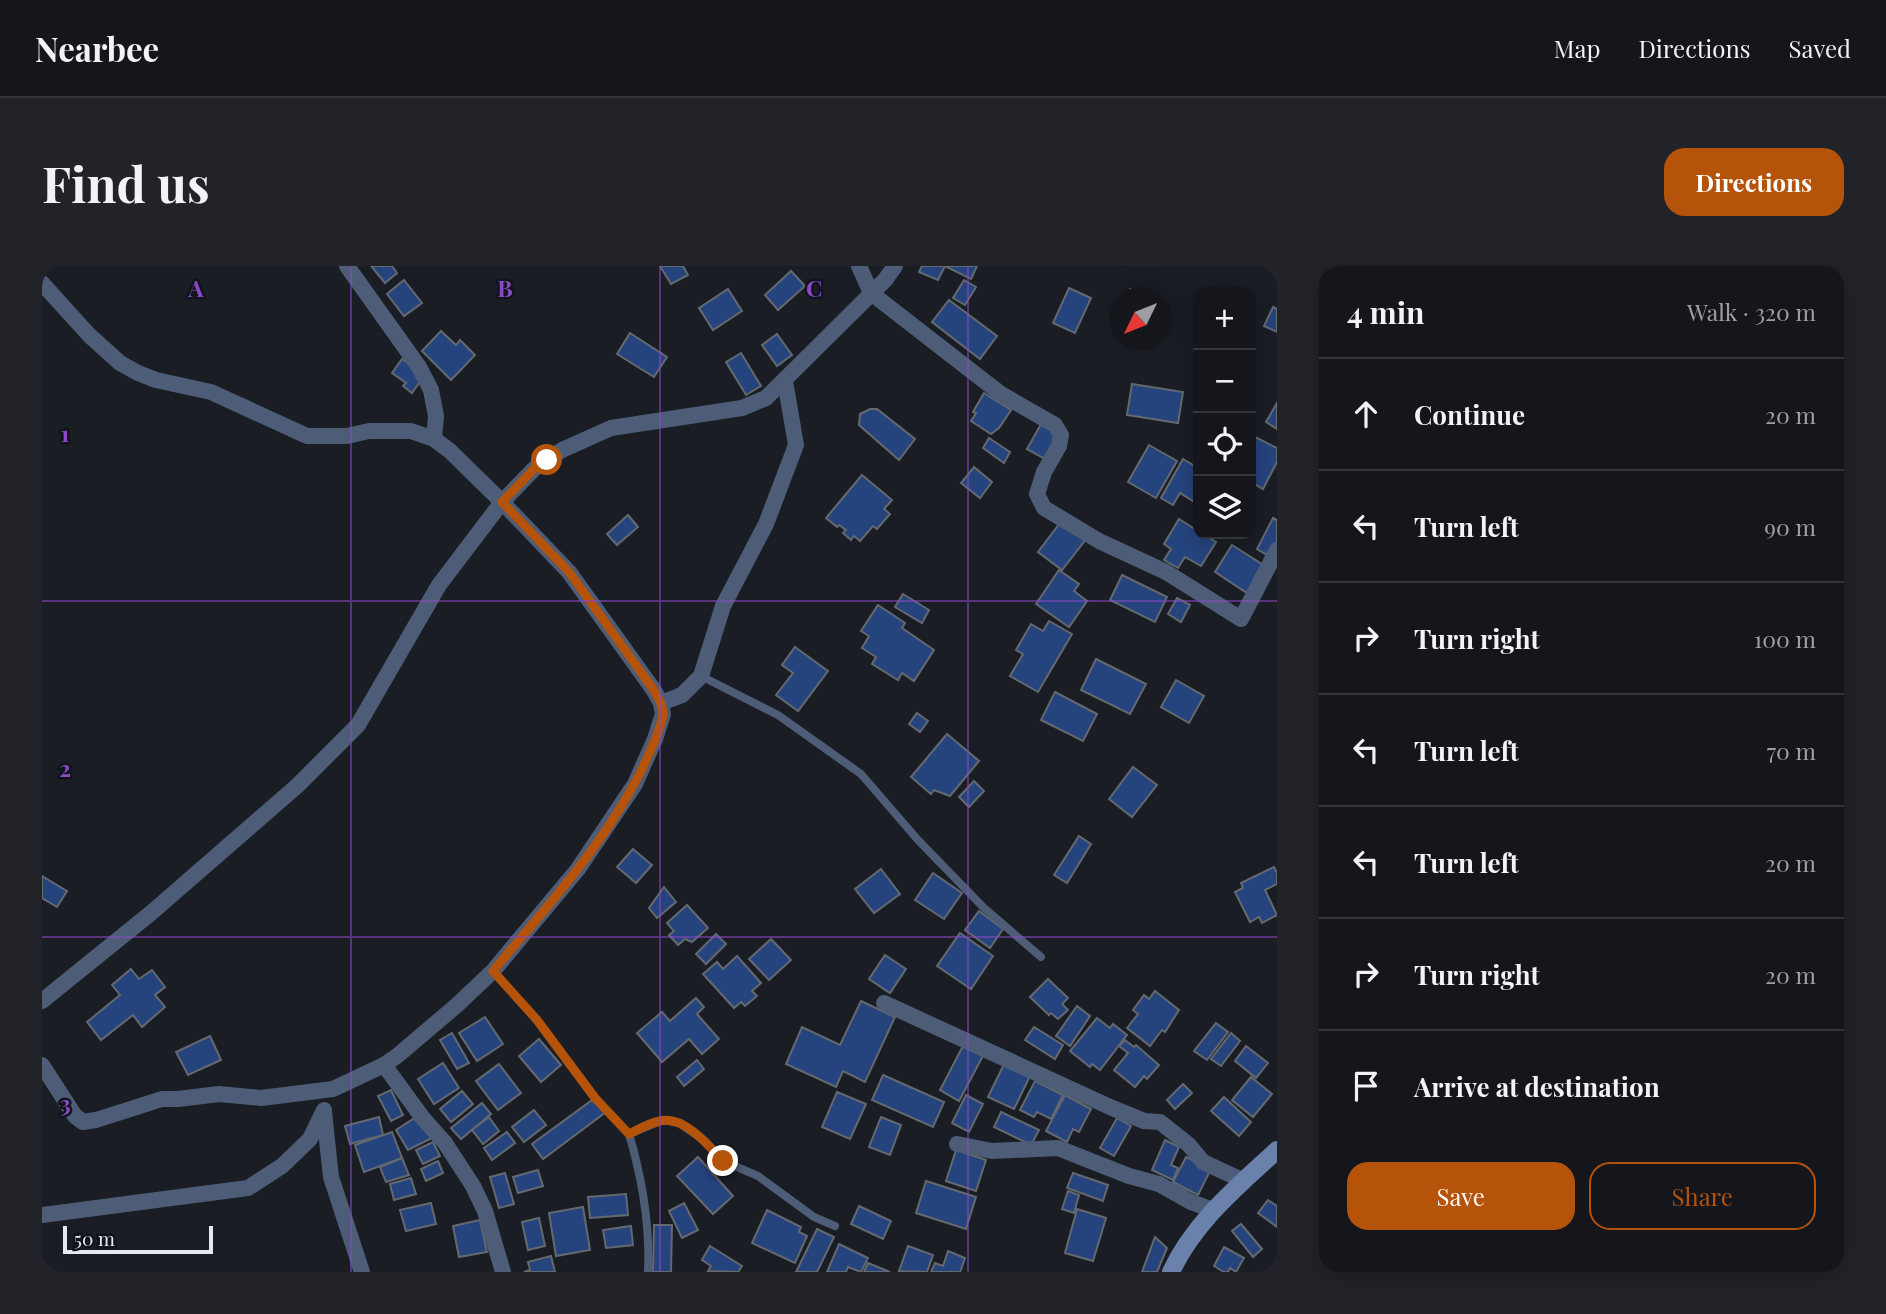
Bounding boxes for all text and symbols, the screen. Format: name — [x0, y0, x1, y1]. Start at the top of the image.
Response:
text: Nearbee — [35, 26, 159, 70]
text: Map — [1554, 32, 1600, 64]
text: Directions — [1638, 32, 1751, 64]
text: Saved — [1789, 32, 1851, 64]
button: Directions — [1664, 148, 1844, 216]
text: Find us — [42, 150, 210, 215]
text: A — [187, 272, 204, 303]
text: B — [497, 272, 513, 303]
text: C — [806, 272, 822, 303]
north arrow — [1109, 287, 1172, 350]
map controls — [1193, 287, 1256, 539]
button: + — [1193, 287, 1256, 350]
text: 4 min — [1347, 292, 1425, 332]
text: Walk · 320 m — [1687, 296, 1816, 327]
button: − — [1193, 350, 1256, 413]
icon: ahead — [1347, 395, 1385, 433]
text: Continue — [1414, 397, 1525, 432]
text: 20 m — [1765, 399, 1816, 430]
button: locate — [1193, 413, 1256, 476]
text: 1 — [61, 417, 70, 448]
route start — [531, 444, 562, 475]
button: layers — [1193, 476, 1256, 539]
icon: left — [1347, 507, 1385, 545]
text: Turn left — [1414, 509, 1519, 544]
text: 90 m — [1764, 511, 1816, 542]
icon: right — [1347, 619, 1385, 657]
text: Turn right — [1414, 621, 1540, 656]
text: 100 m — [1754, 623, 1816, 654]
icon: left — [1347, 731, 1385, 769]
text: Turn left — [1414, 733, 1519, 768]
text: 70 m — [1767, 735, 1816, 766]
text: 2 — [59, 752, 71, 783]
icon: left — [1347, 843, 1385, 881]
text: Turn left — [1414, 845, 1519, 880]
text: 20 m — [1765, 847, 1816, 878]
icon: right — [1347, 955, 1385, 993]
text: Turn right — [1414, 957, 1540, 992]
text: 20 m — [1765, 959, 1816, 990]
icon: arrive — [1347, 1067, 1385, 1105]
text: Arrive at destination — [1414, 1069, 1660, 1104]
text: 3 — [59, 1087, 71, 1118]
route end — [707, 1145, 738, 1176]
button: Save — [1347, 1162, 1575, 1230]
button: Share — [1589, 1162, 1816, 1230]
scale bar — [63, 1223, 214, 1255]
text: 50 m — [74, 1225, 115, 1251]

